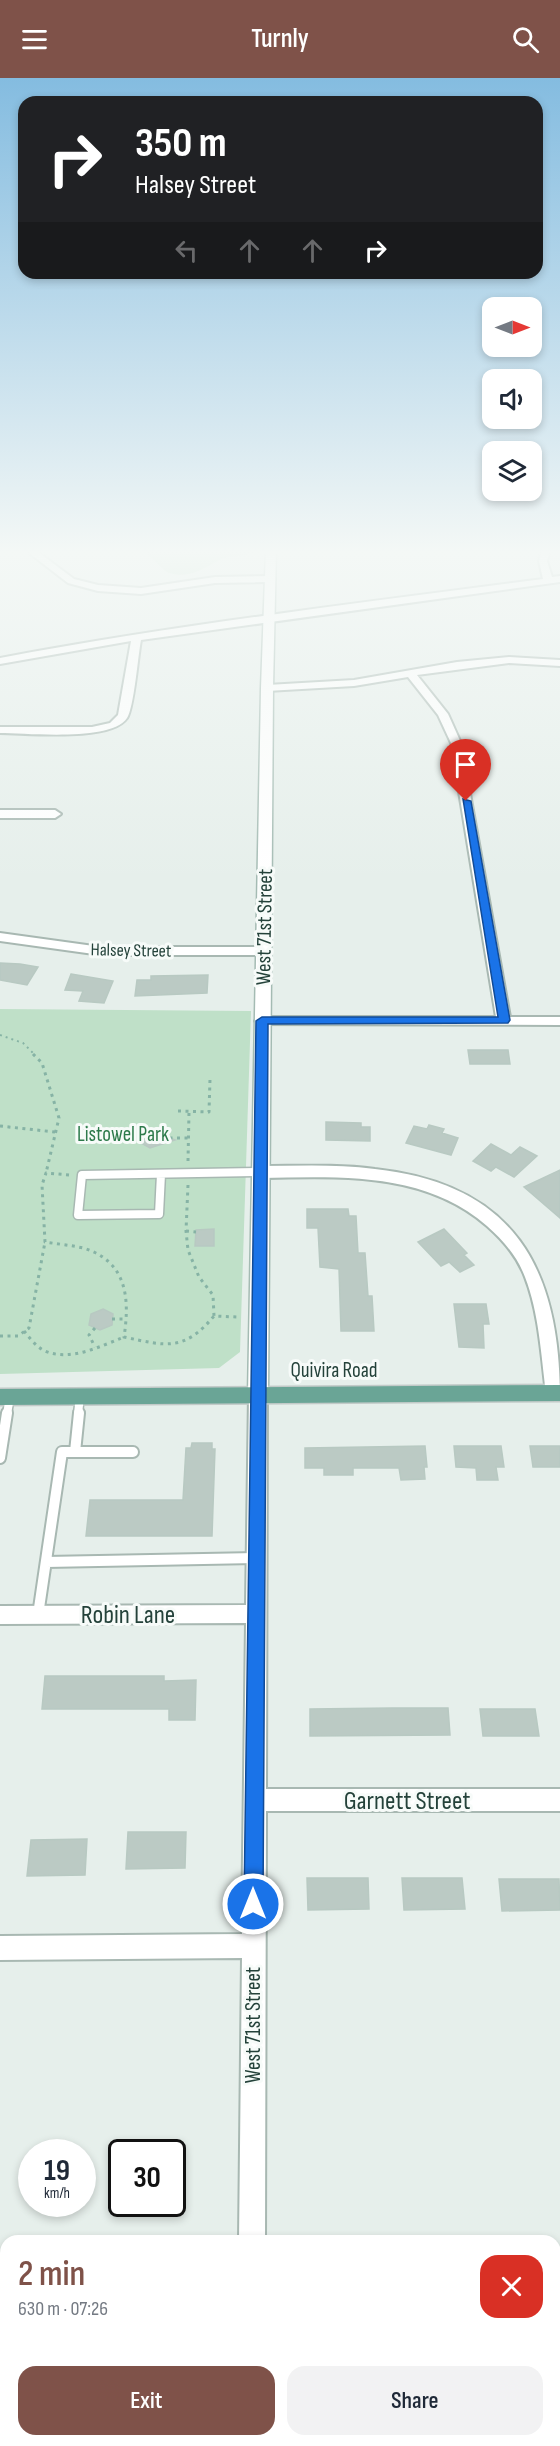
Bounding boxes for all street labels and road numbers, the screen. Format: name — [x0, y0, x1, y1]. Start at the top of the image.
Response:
street label: West 71st Street — [251, 869, 278, 985]
street label: Halsey Street — [90, 939, 172, 962]
street label: Quivira Road — [290, 1358, 378, 1383]
street label: Robin Lane — [81, 1600, 175, 1631]
street label: Garnett Street — [344, 1786, 470, 1817]
street label: West 71st Street — [241, 1967, 266, 2083]

